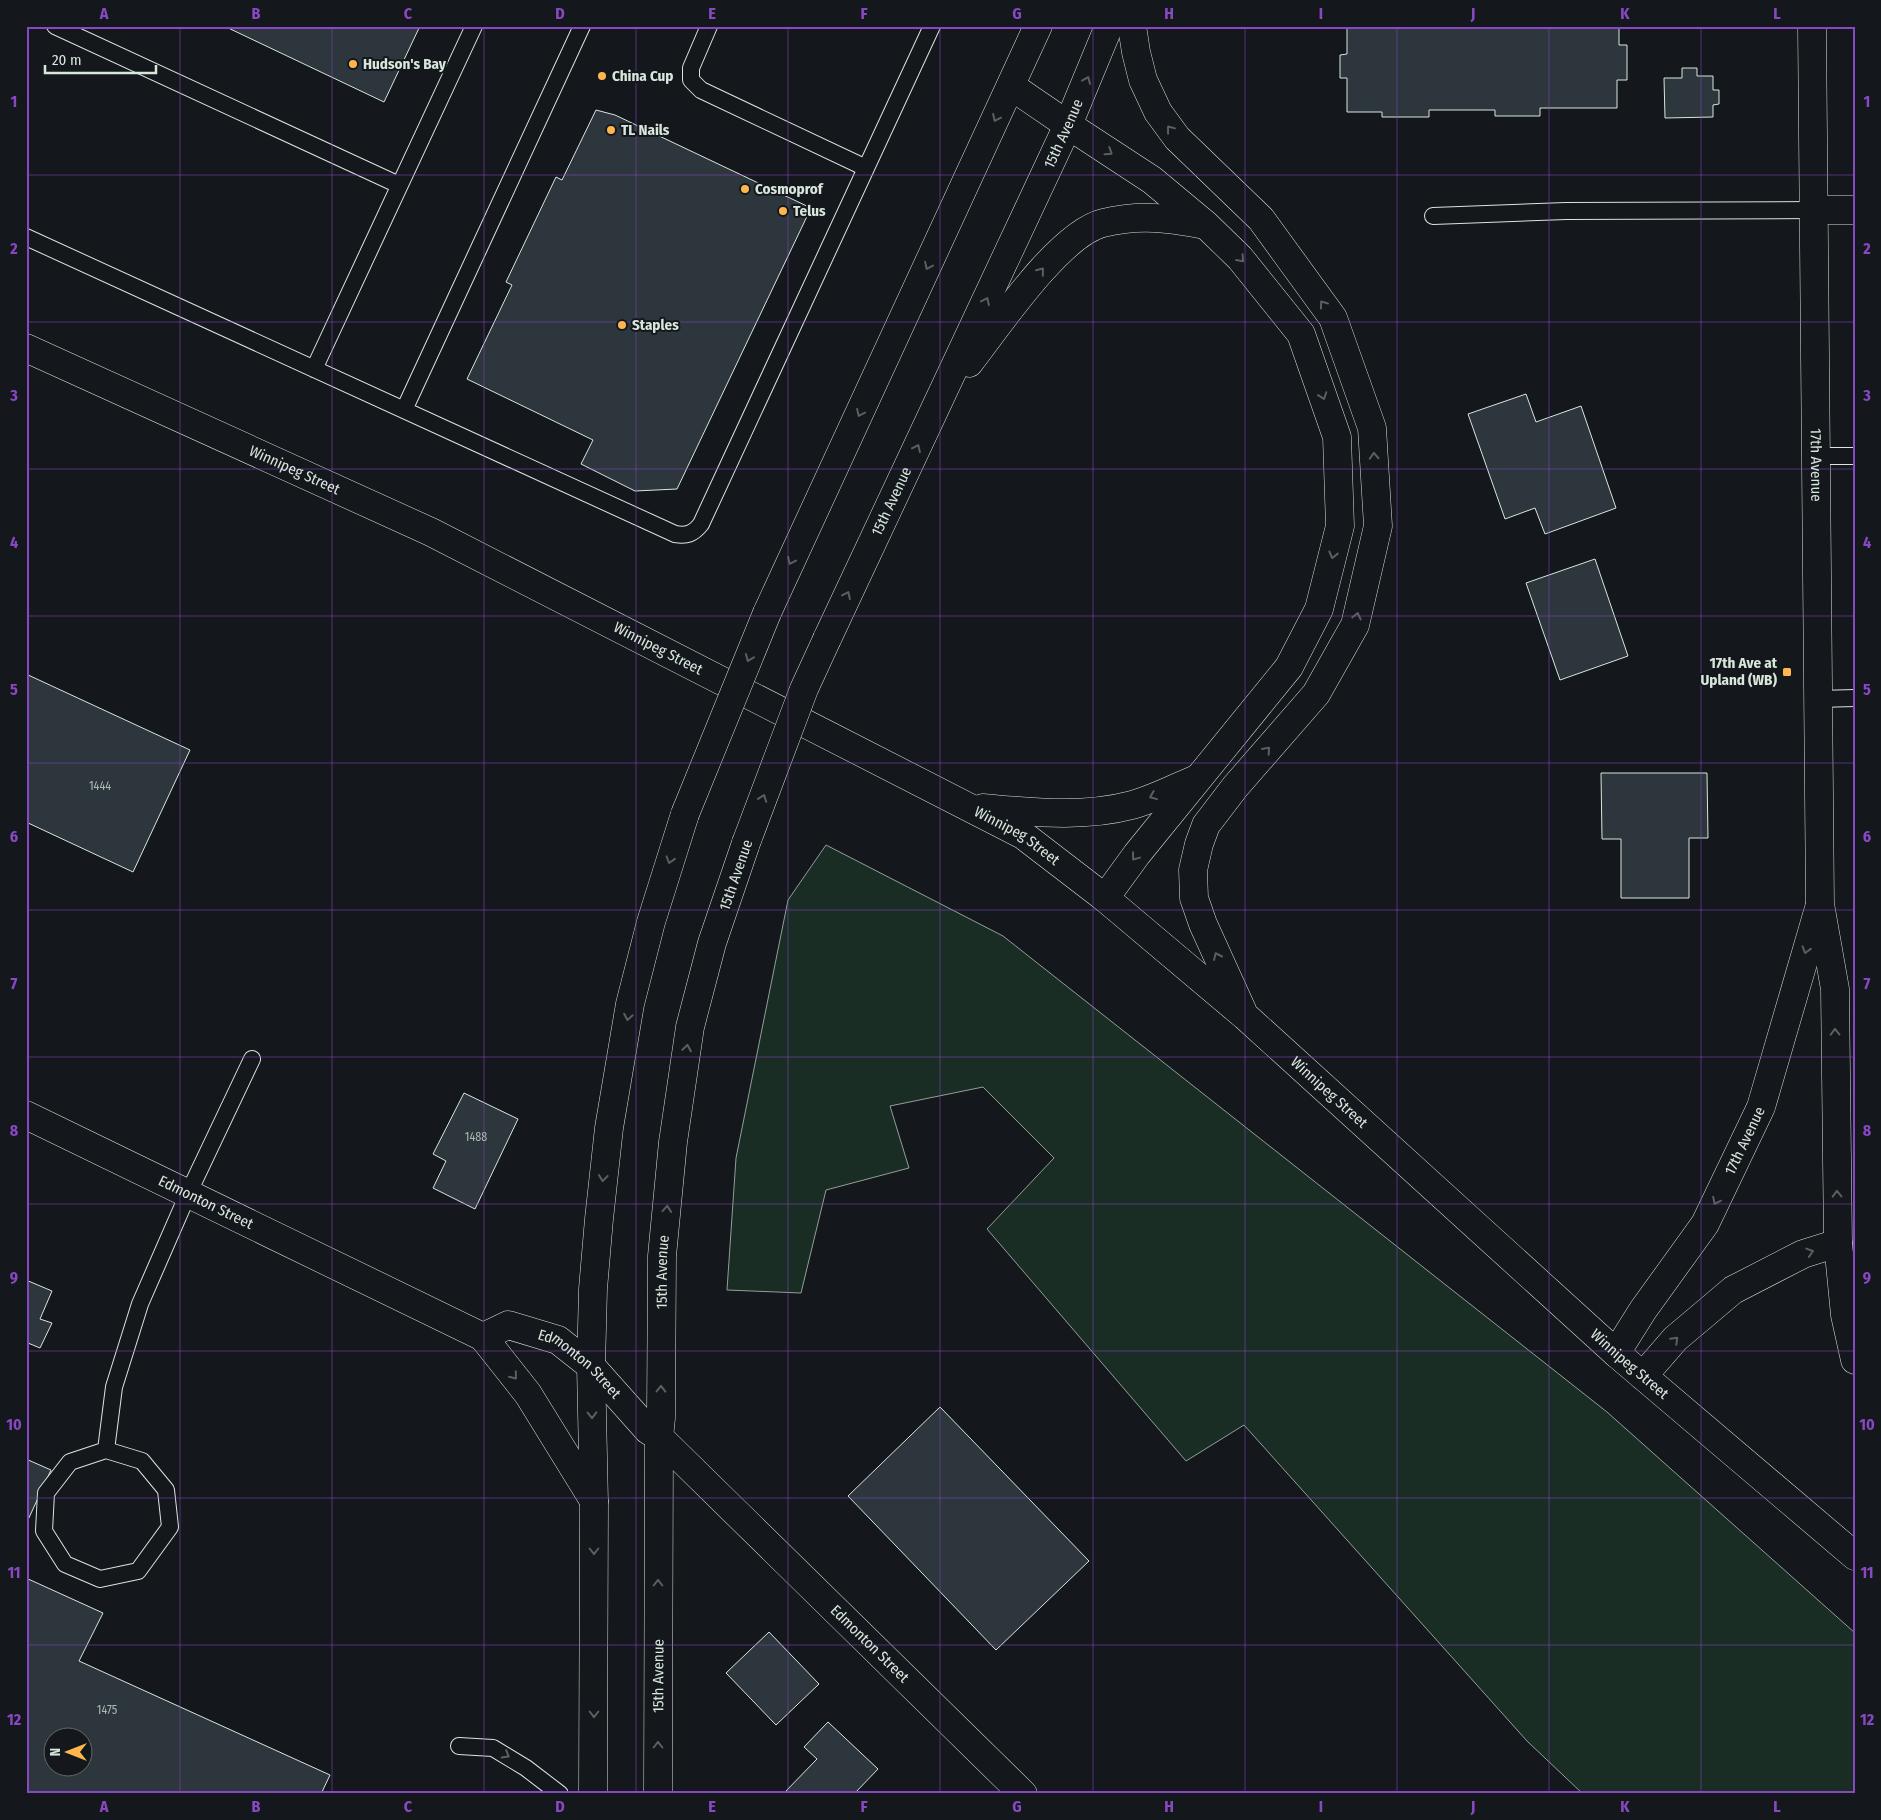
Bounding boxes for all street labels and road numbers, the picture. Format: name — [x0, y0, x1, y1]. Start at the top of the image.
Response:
street label: 15th Avenue — [1040, 96, 1087, 171]
street label: 17th Avenue — [1807, 428, 1825, 502]
street label: Winnipeg Street — [246, 442, 343, 498]
street label: 15th Avenue — [868, 464, 915, 539]
street label: Winnipeg Street — [611, 618, 706, 679]
street label: Winnipeg Street — [971, 803, 1063, 869]
street label: 15th Avenue — [715, 837, 757, 913]
street label: Winnipeg Street — [1287, 1053, 1371, 1132]
street label: 17th Avenue — [1721, 1104, 1769, 1178]
street label: Edmonton Street — [156, 1172, 256, 1233]
street label: 15th Avenue — [653, 1234, 673, 1309]
street label: Edmonton Street — [536, 1325, 625, 1402]
street label: Winnipeg Street — [1587, 1325, 1672, 1403]
street label: Edmonton Street — [827, 1601, 913, 1686]
street label: 15th Avenue — [649, 1639, 667, 1713]

